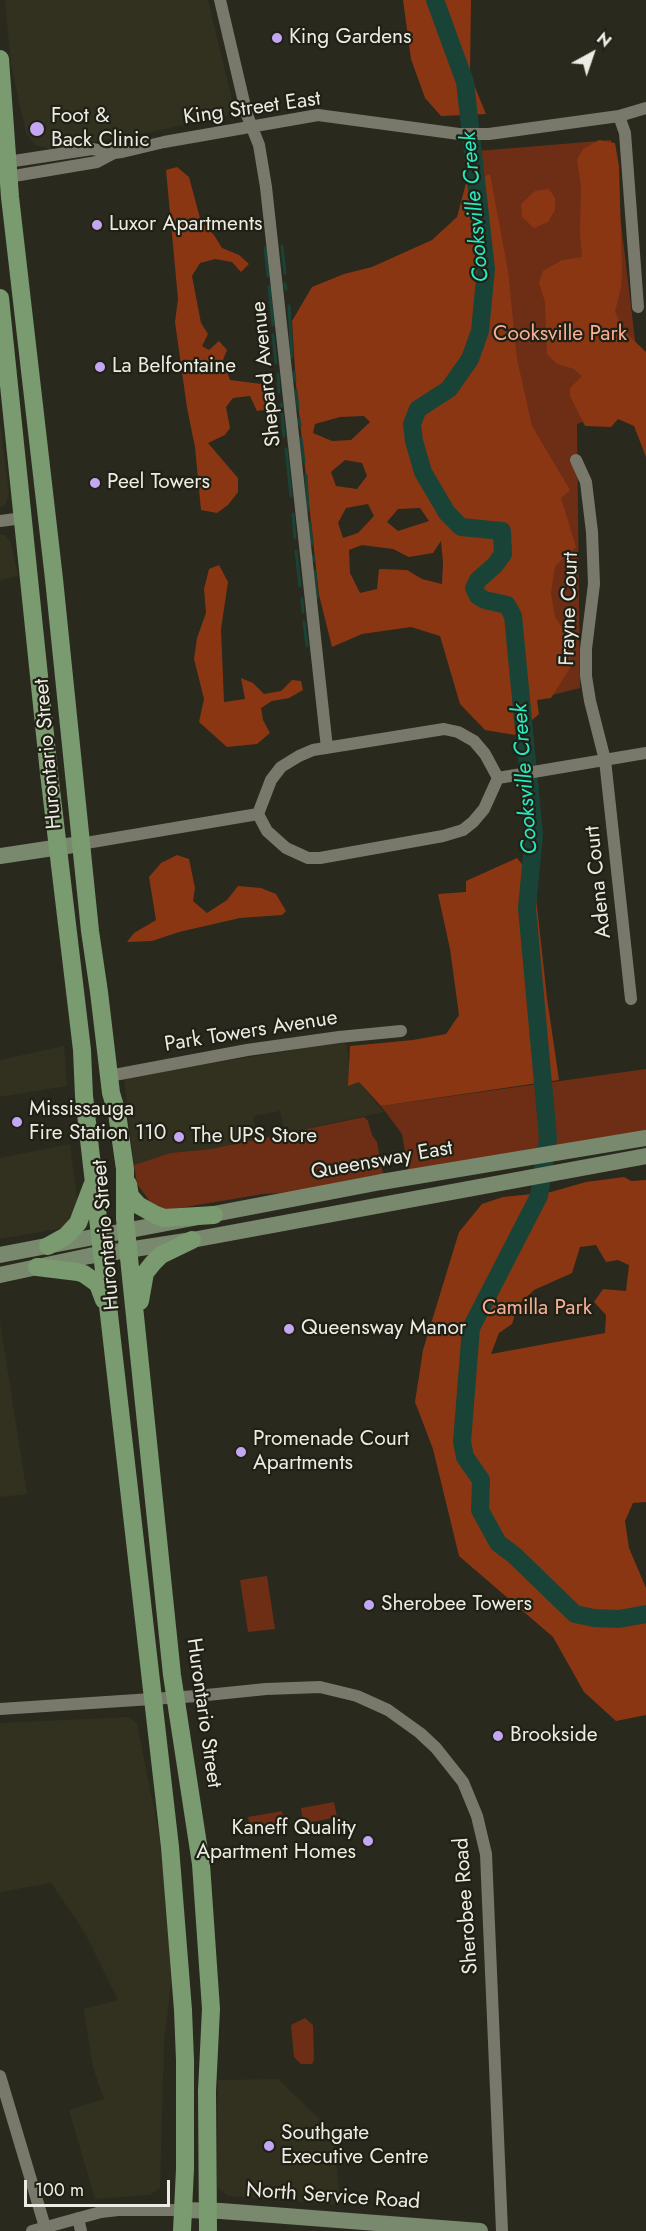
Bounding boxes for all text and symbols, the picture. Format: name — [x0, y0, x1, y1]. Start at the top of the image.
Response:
north arrow — [562, 24, 622, 84]
place label: King Gardens — [289, 25, 411, 51]
text: N — [592, 27, 616, 53]
marker: King Gardens — [270, 31, 284, 45]
street label: King Street East — [182, 87, 322, 131]
place label: Foot & Back Clinic — [51, 104, 150, 154]
marker: Foot & Back Clinic — [28, 120, 46, 138]
water label: Cooksville Creek — [456, 131, 496, 283]
place label: Luxor Apartments — [109, 212, 262, 238]
marker: Luxor Apartments — [90, 218, 104, 232]
street label: Shepard Avenue — [247, 300, 287, 448]
park label: Cooksville Park — [493, 322, 627, 348]
place label: La Belfontaine — [112, 354, 236, 380]
marker: La Belfontaine — [93, 360, 107, 374]
place label: Peel Towers — [107, 470, 210, 496]
marker: Peel Towers — [88, 476, 102, 490]
street label: Frayne Court — [555, 552, 585, 666]
street label: Hurontario Street — [30, 678, 68, 830]
water label: Cooksville Creek — [508, 703, 544, 855]
street label: Adena Court — [581, 824, 617, 940]
street label: Park Towers Avenue — [163, 1006, 339, 1058]
place label: Mississauga Fire Station 110 — [29, 1097, 166, 1147]
marker: Mississauga Fire Station 110 — [10, 1115, 24, 1129]
place label: The UPS Store — [191, 1124, 317, 1150]
marker: The UPS Store — [172, 1130, 186, 1144]
street label: Queensway East — [309, 1136, 455, 1186]
street label: Hurontario Street — [88, 1159, 126, 1311]
park label: Camilla Park — [482, 1296, 592, 1322]
place label: Queensway Manor — [301, 1316, 466, 1342]
marker: Queensway Manor — [282, 1322, 296, 1336]
place label: Promenade Court Apartments — [253, 1427, 409, 1477]
marker: Promenade Court Apartments — [234, 1445, 248, 1459]
place label: Sherobee Towers — [381, 1592, 532, 1618]
marker: Sherobee Towers — [362, 1598, 376, 1612]
street label: Hurontario Street — [180, 1636, 226, 1790]
place label: Brookside — [510, 1723, 597, 1749]
marker: Brookside — [491, 1729, 505, 1743]
place label: Kaneff Quality Apartment Homes — [196, 1816, 356, 1866]
marker: Kaneff Quality Apartment Homes — [361, 1834, 375, 1848]
street label: Sherobee Road — [450, 1837, 484, 1975]
place label: Southgate Executive Centre — [281, 2121, 428, 2171]
marker: Southgate Executive Centre — [262, 2139, 276, 2153]
scale bar — [27, 2168, 172, 2206]
text: 100 m — [35, 2177, 84, 2203]
street label: North Service Road — [245, 2178, 421, 2216]

